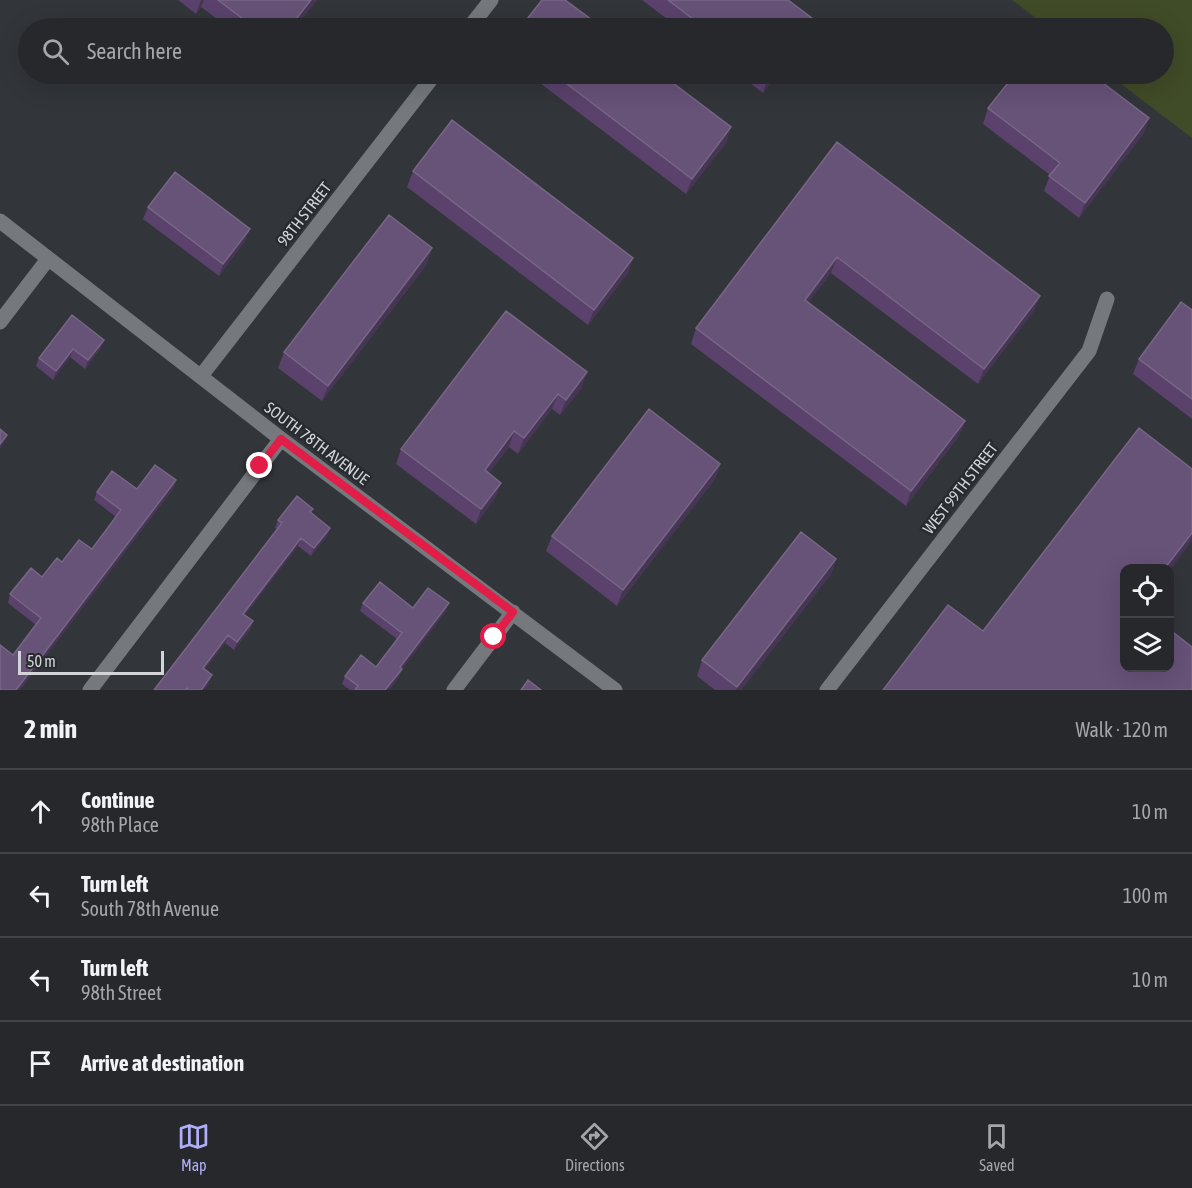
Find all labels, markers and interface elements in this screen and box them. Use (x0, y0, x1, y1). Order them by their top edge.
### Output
search box (18, 18, 1174, 84)
icon: search (39, 35, 72, 68)
text: Search here (87, 38, 182, 64)
street label: 98TH STREET (274, 179, 334, 249)
street label: SOUTH 78TH AVENUE (261, 398, 373, 488)
street label: WEST 99TH STREET (919, 439, 1001, 537)
route end (246, 452, 272, 478)
map controls (1120, 564, 1174, 672)
button: locate (1120, 564, 1174, 618)
button: layers (1120, 618, 1174, 672)
route start (480, 623, 506, 649)
scale bar (18, 648, 164, 676)
text: 50 m (27, 652, 56, 670)
text: 2 min (24, 714, 77, 744)
text: Walk · 120 m (1076, 718, 1168, 741)
text: Continue (81, 787, 155, 813)
icon: ahead (24, 795, 57, 828)
text: 10 m (1132, 800, 1168, 823)
text: 98th Place (81, 813, 159, 836)
text: Turn left (81, 871, 148, 897)
icon: left (24, 879, 57, 912)
text: 100 m (1123, 884, 1168, 907)
text: South 78th Avenue (81, 897, 219, 920)
text: Turn left (81, 955, 148, 981)
icon: left (24, 963, 57, 996)
text: 10 m (1132, 968, 1168, 991)
text: 98th Street (81, 981, 162, 1004)
icon: arrive (24, 1047, 57, 1080)
text: Arrive at destination (81, 1050, 244, 1076)
tab: Map (177, 1120, 210, 1174)
tab: Directions (565, 1120, 625, 1174)
tab: Saved (979, 1120, 1015, 1174)

